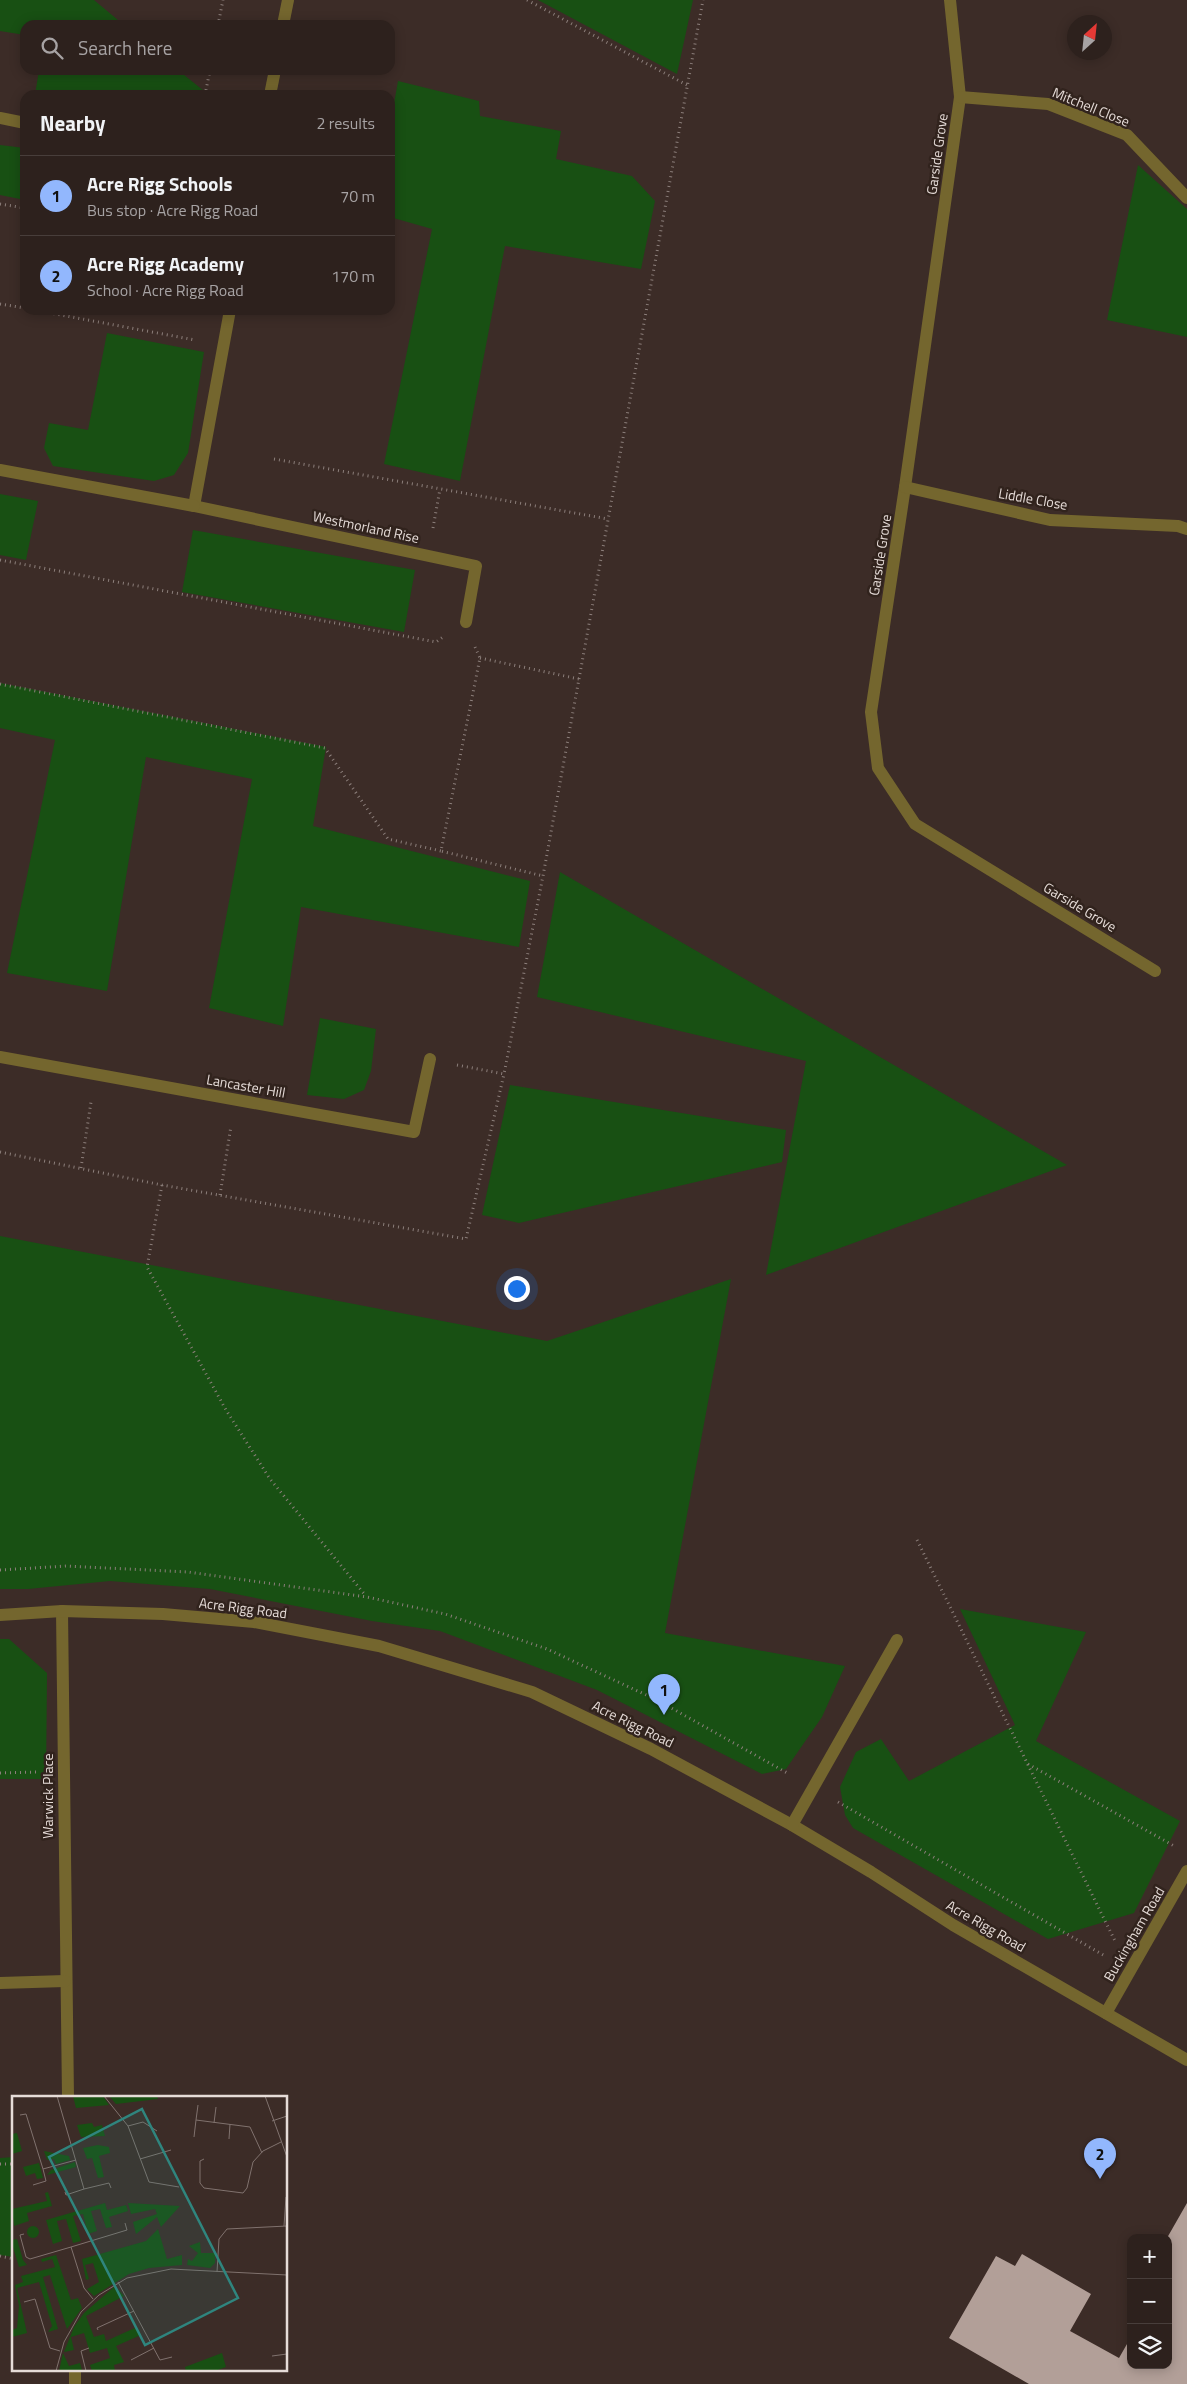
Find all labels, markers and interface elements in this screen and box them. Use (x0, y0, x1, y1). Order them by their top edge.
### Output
north arrow (1067, 15, 1112, 60)
search box (20, 20, 395, 75)
text: Search here (78, 33, 172, 62)
icon: search (38, 34, 66, 62)
street label: Mitchell Close (1049, 81, 1133, 132)
text: Nearby (40, 107, 105, 139)
text: 2 results (316, 111, 375, 135)
street label: Garside Grove (920, 112, 953, 196)
text: Acre Rigg Schools (87, 169, 233, 198)
text: 1 (52, 184, 60, 208)
text: 70 m (340, 184, 375, 208)
text: Bus stop · Acre Rigg Road (87, 198, 258, 222)
text: Acre Rigg Academy (87, 249, 244, 278)
text: 2 (52, 264, 60, 288)
text: 170 m (331, 264, 375, 288)
text: School · Acre Rigg Road (87, 278, 244, 302)
street label: Liddle Close (997, 482, 1069, 515)
street label: Westmorland Rise (311, 505, 421, 548)
street label: Garside Grove (863, 513, 896, 597)
street label: Garside Grove (1040, 876, 1121, 937)
street label: Lancaster Hill (205, 1068, 287, 1103)
your location (504, 1276, 530, 1302)
street label: Acre Rigg Road (198, 1592, 288, 1623)
pin: 1 (648, 1674, 680, 1715)
street label: Acre Rigg Road (589, 1695, 678, 1752)
street label: Warwick Place (37, 1753, 58, 1839)
street label: Buckingham Road (1098, 1882, 1169, 1985)
street label: Acre Rigg Road (943, 1894, 1030, 1957)
inset map (12, 2096, 288, 2372)
pin: 2 (1084, 2138, 1116, 2179)
map controls (1127, 2234, 1172, 2369)
button: + (1127, 2234, 1172, 2279)
button: − (1127, 2279, 1172, 2324)
button: layers (1127, 2324, 1172, 2369)

